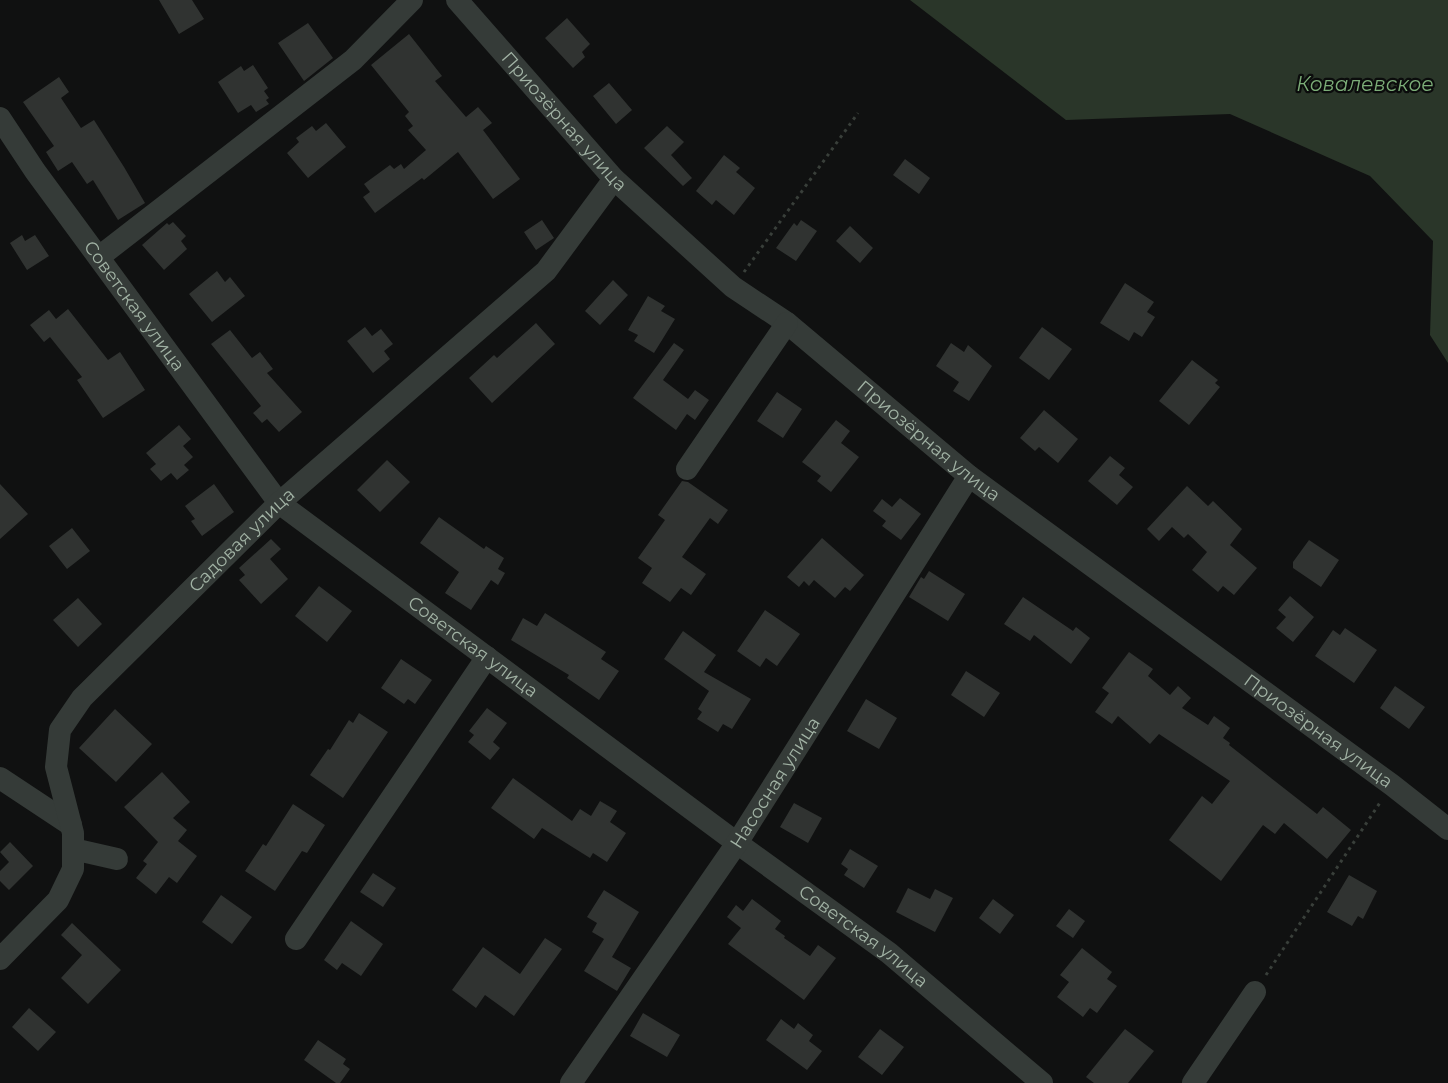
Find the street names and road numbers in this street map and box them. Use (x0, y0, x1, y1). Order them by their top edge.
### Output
street label: Приозёрная улица (497, 47, 631, 196)
street label: Советская улица (79, 236, 189, 376)
street label: Приозёрная улица (853, 376, 1004, 506)
street label: Садовая улица (184, 483, 299, 597)
street label: Советская улица (403, 591, 542, 702)
street label: Приозёрная улица (1240, 670, 1397, 793)
street label: Насосная улица (725, 713, 825, 853)
street label: Советская улица (794, 880, 932, 992)

